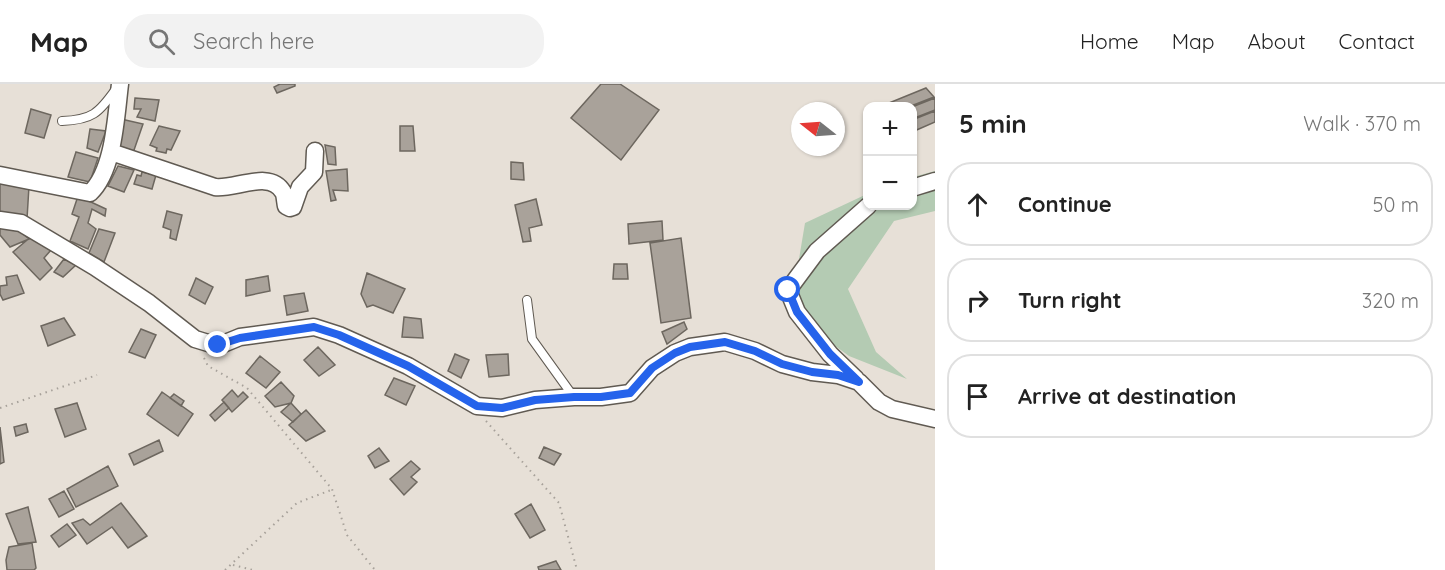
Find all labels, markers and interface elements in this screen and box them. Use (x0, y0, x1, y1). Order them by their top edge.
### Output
search box (124, 14, 544, 68)
text: Map (30, 24, 88, 59)
icon: search (145, 25, 178, 58)
text: Search here (193, 27, 315, 55)
text: Home (1080, 28, 1139, 54)
text: Map (1172, 28, 1215, 54)
text: About (1248, 28, 1306, 54)
text: Contact (1339, 28, 1415, 54)
north arrow (791, 102, 845, 156)
map controls (863, 102, 917, 210)
button: + (863, 102, 917, 156)
text: 5 min (959, 107, 1027, 140)
text: Walk · 370 m (1303, 111, 1421, 136)
button: − (863, 156, 917, 210)
icon: ahead (961, 188, 994, 221)
text: Continue (1018, 190, 1112, 218)
text: 50 m (1373, 192, 1419, 217)
route start (774, 276, 800, 302)
icon: right (961, 284, 994, 317)
text: Turn right (1018, 286, 1122, 314)
text: 320 m (1362, 288, 1419, 313)
route end (204, 331, 230, 357)
icon: arrive (961, 380, 994, 413)
text: Arrive at destination (1018, 382, 1236, 410)

